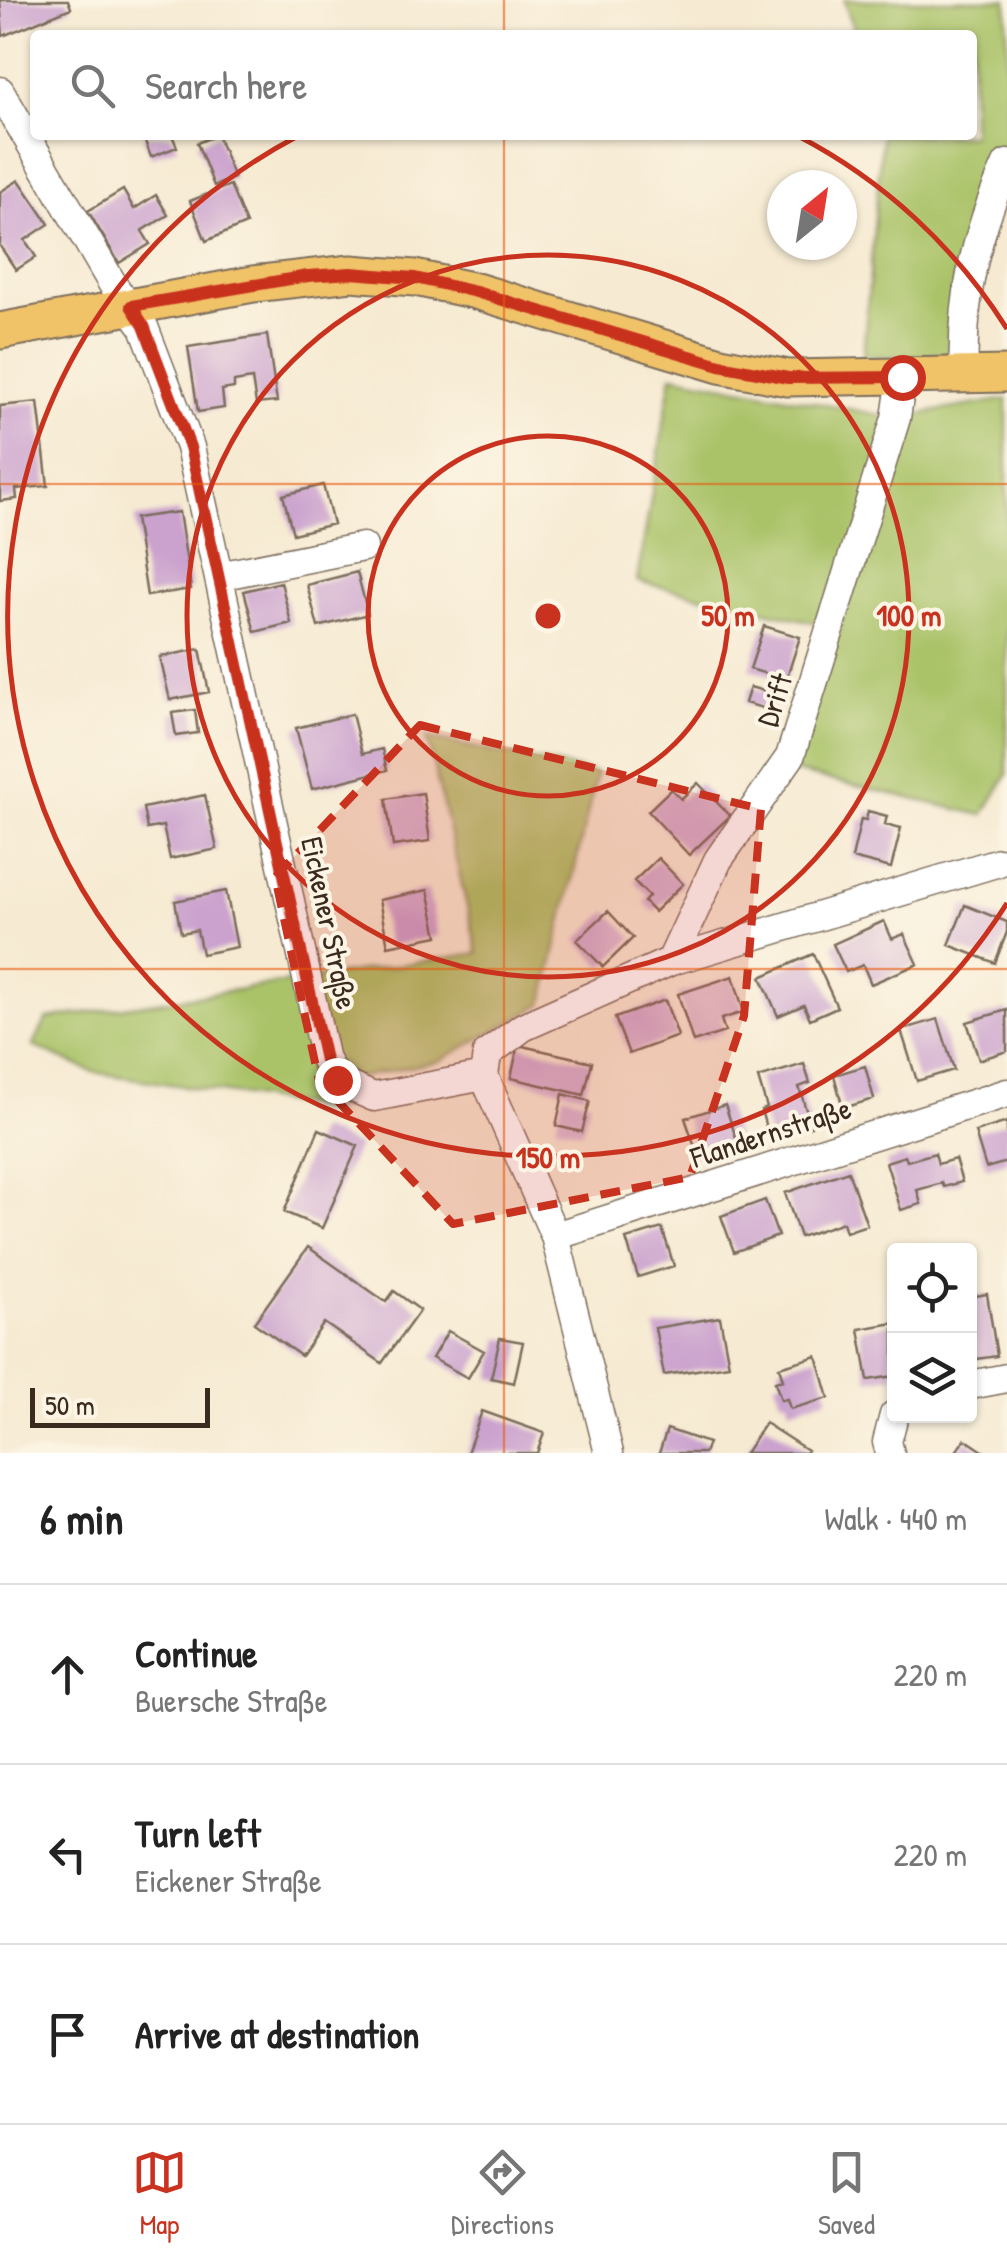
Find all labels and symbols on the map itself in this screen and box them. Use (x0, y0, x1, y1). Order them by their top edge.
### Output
north arrow (767, 170, 857, 260)
route start (880, 355, 926, 401)
text: 50 m (701, 595, 755, 635)
text: 100 m (876, 595, 942, 635)
centre of rings (530, 598, 566, 634)
street label: Drift (747, 667, 802, 731)
street label: Eickener Straße (292, 833, 368, 1013)
route end (315, 1058, 361, 1104)
street label: Flandernstraße (684, 1087, 856, 1177)
text: 150 m (516, 1137, 580, 1177)
scale bar (30, 1383, 210, 1428)

